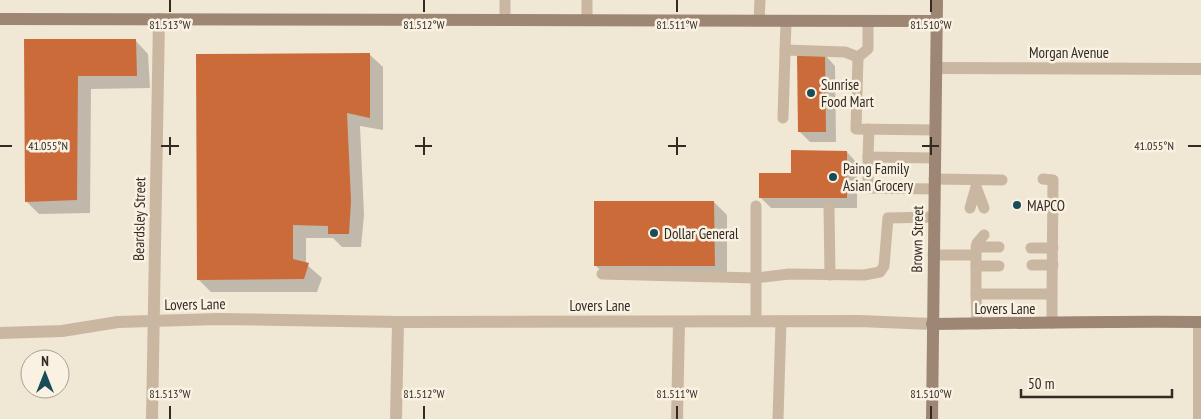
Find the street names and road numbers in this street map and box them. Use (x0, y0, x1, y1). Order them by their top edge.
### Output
street label: Morgan Avenue (1029, 43, 1109, 62)
street label: Beardsley Street (129, 177, 149, 261)
street label: Brown Street (907, 205, 927, 273)
street label: Lovers Lane (164, 294, 226, 314)
street label: Lovers Lane (569, 296, 631, 315)
street label: Lovers Lane (974, 299, 1036, 318)

